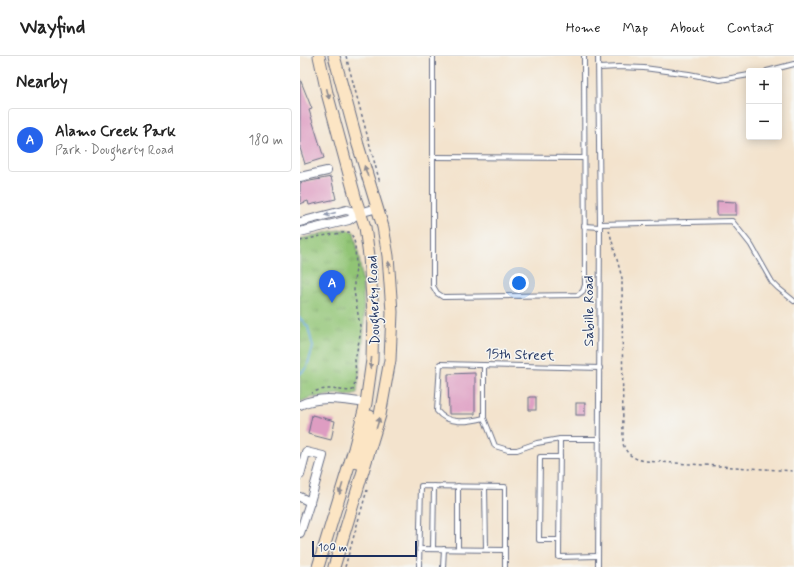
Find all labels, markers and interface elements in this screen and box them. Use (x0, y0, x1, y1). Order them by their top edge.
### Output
text: Wayfind (20, 15, 85, 40)
text: Home (566, 19, 600, 37)
text: Map (622, 19, 648, 37)
text: About (670, 19, 705, 37)
text: Contact (727, 19, 774, 37)
map controls (746, 68, 782, 140)
button: + (746, 68, 782, 104)
text: Nearby (16, 71, 68, 93)
one-way arrow (325, 88, 331, 100)
button: − (746, 104, 782, 140)
text: Alamo Creek Park (55, 122, 176, 142)
text: A (26, 132, 34, 149)
text: 180 m (248, 132, 283, 149)
text: Park · Dougherty Road (55, 142, 174, 159)
one-way arrow (363, 165, 369, 177)
one-way arrow (323, 212, 336, 218)
street label: Dougherty Road (363, 255, 387, 345)
one-way arrow (385, 261, 392, 273)
pin: A (319, 270, 345, 303)
your location (509, 273, 529, 293)
street label: Sabille Road (580, 275, 598, 347)
street label: 15th Street (485, 345, 556, 365)
one-way arrow (368, 357, 374, 369)
one-way arrow (375, 416, 381, 428)
one-way arrow (338, 483, 344, 495)
scale bar (312, 539, 417, 558)
text: 100 m (318, 541, 348, 555)

